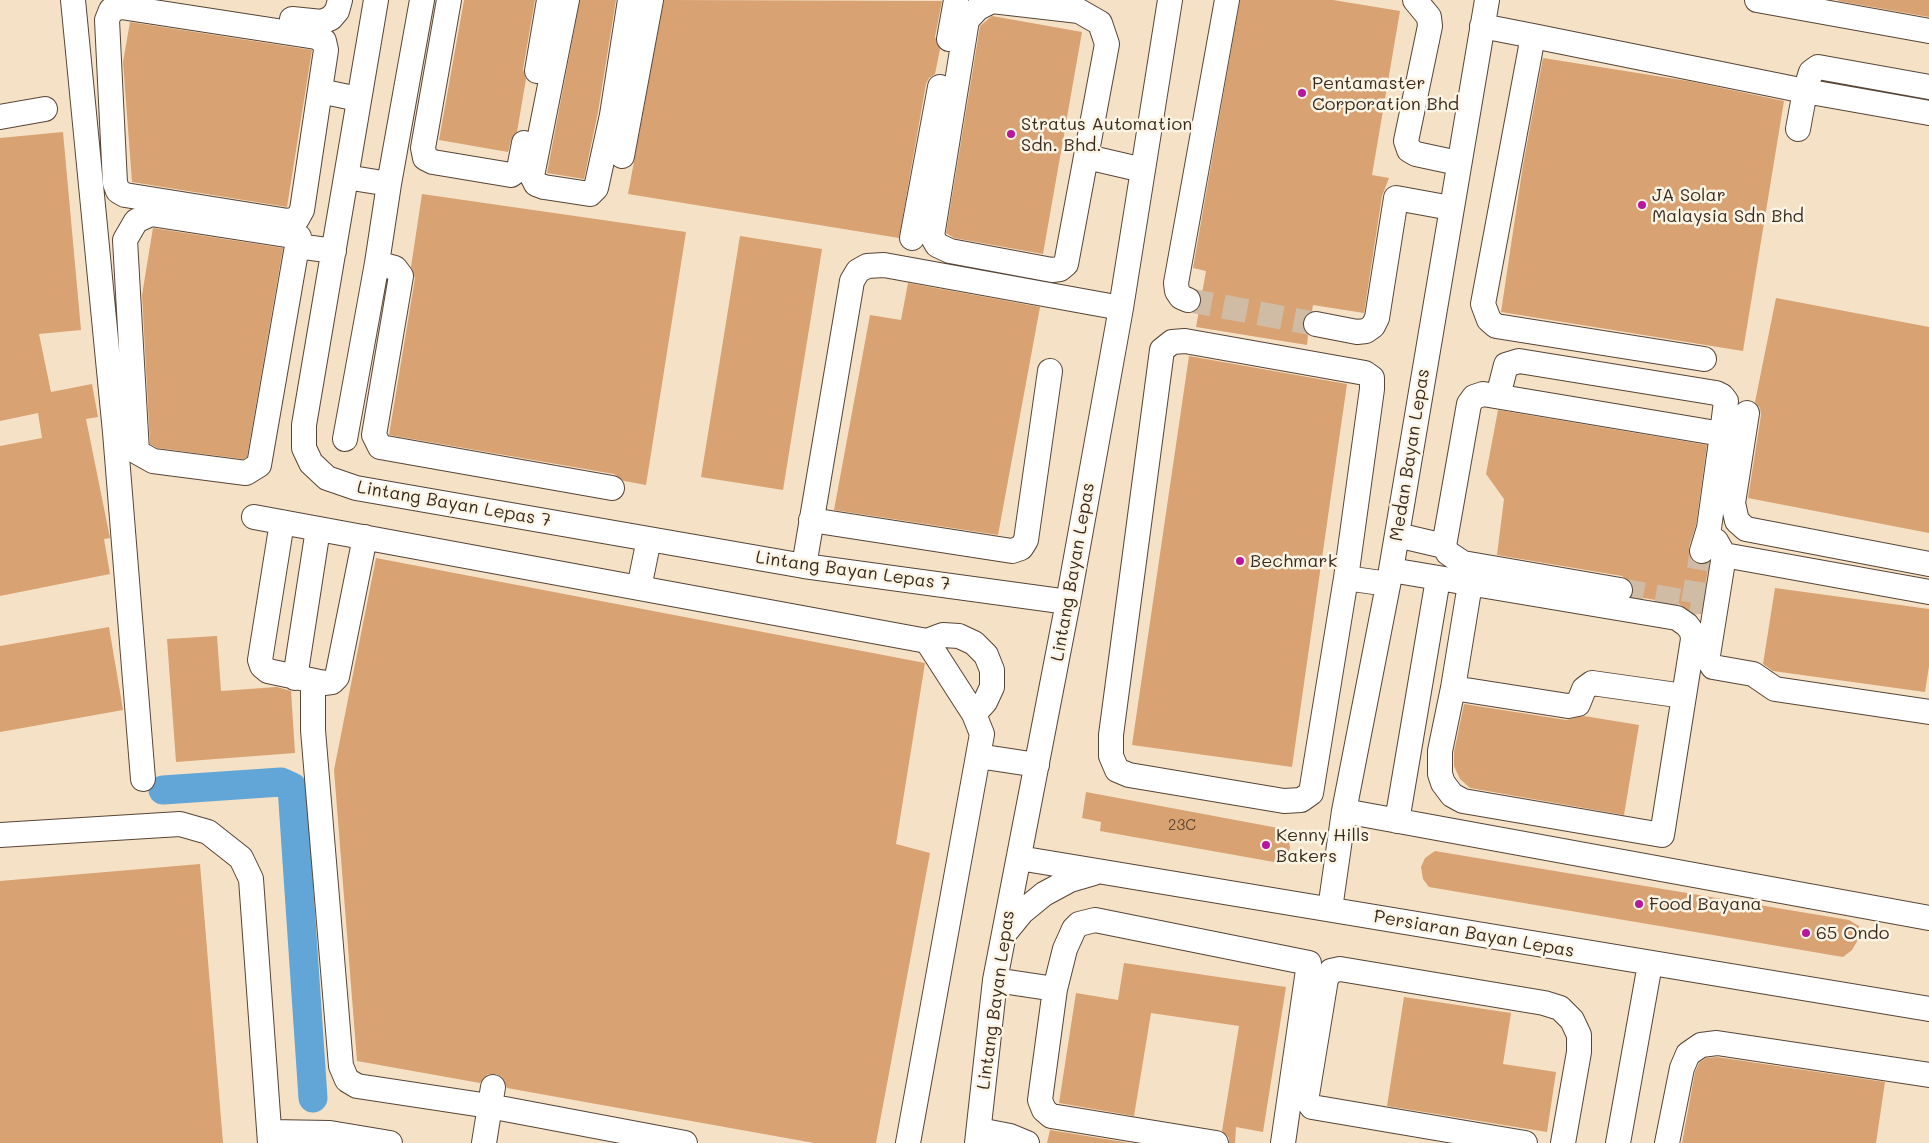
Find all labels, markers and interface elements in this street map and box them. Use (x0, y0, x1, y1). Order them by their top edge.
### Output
place label: Pentamaster Corporation Bhd (1312, 72, 1459, 115)
marker: Pentamaster Corporation Bhd (1296, 87, 1308, 99)
place label: Stratus Automation Sdn. Bhd. (1021, 113, 1192, 156)
marker: Stratus Automation Sdn. Bhd. (1005, 128, 1017, 140)
place label: JA Solar Malaysia Sdn Bhd (1652, 184, 1804, 226)
marker: JA Solar Malaysia Sdn Bhd (1636, 199, 1648, 211)
street label: Medan Bayan Lepas (1386, 367, 1434, 543)
street label: Lintang Bayan Lepas 7 (355, 476, 553, 532)
street label: Lintang Bayan Lepas (1047, 481, 1099, 663)
street label: Lintang Bayan Lepas 7 (754, 547, 952, 595)
place label: Bechmark (1250, 550, 1337, 572)
marker: Bechmark (1234, 555, 1246, 567)
house number: 23C (1168, 816, 1196, 834)
place label: Kenny Hills Bakers (1276, 824, 1369, 866)
marker: Kenny Hills Bakers (1260, 839, 1272, 851)
place label: Food Bayana (1649, 893, 1762, 915)
marker: Food Bayana (1633, 898, 1645, 910)
street label: Persiaran Bayan Lepas (1372, 906, 1576, 962)
street label: Lintang Bayan Lepas (973, 909, 1019, 1091)
place label: 65 Ondo (1816, 922, 1889, 944)
marker: 65 Ondo (1800, 927, 1812, 939)

